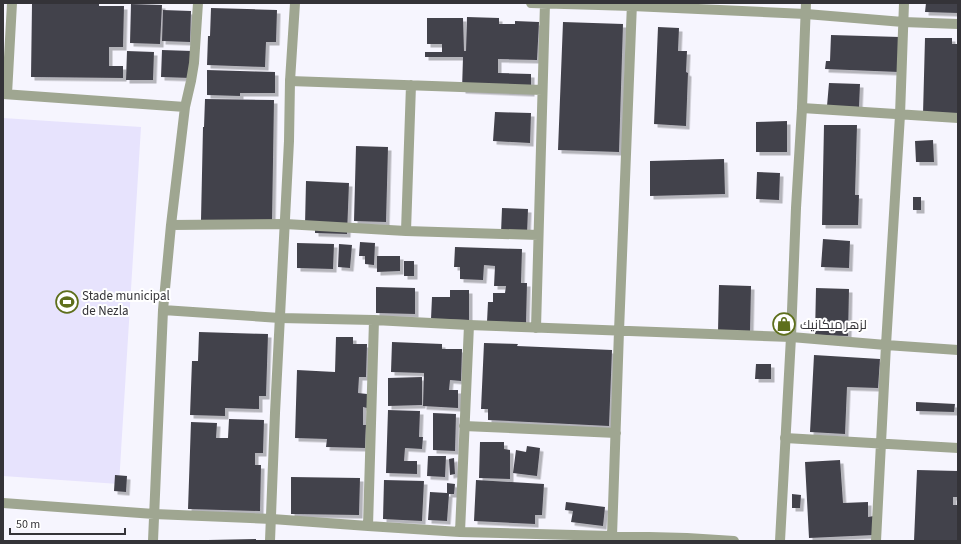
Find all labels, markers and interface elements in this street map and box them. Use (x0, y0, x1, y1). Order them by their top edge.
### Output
place label: Stade municipal de Nezla (82, 287, 170, 320)
sports icon: Stade municipal de Nezla (54, 289, 80, 315)
shop icon: لزهر ميكانيك (771, 311, 797, 337)
place label: لزهر ميكانيك (800, 316, 867, 334)
scale bar (10, 510, 125, 536)
text: 50 m (16, 516, 40, 533)

